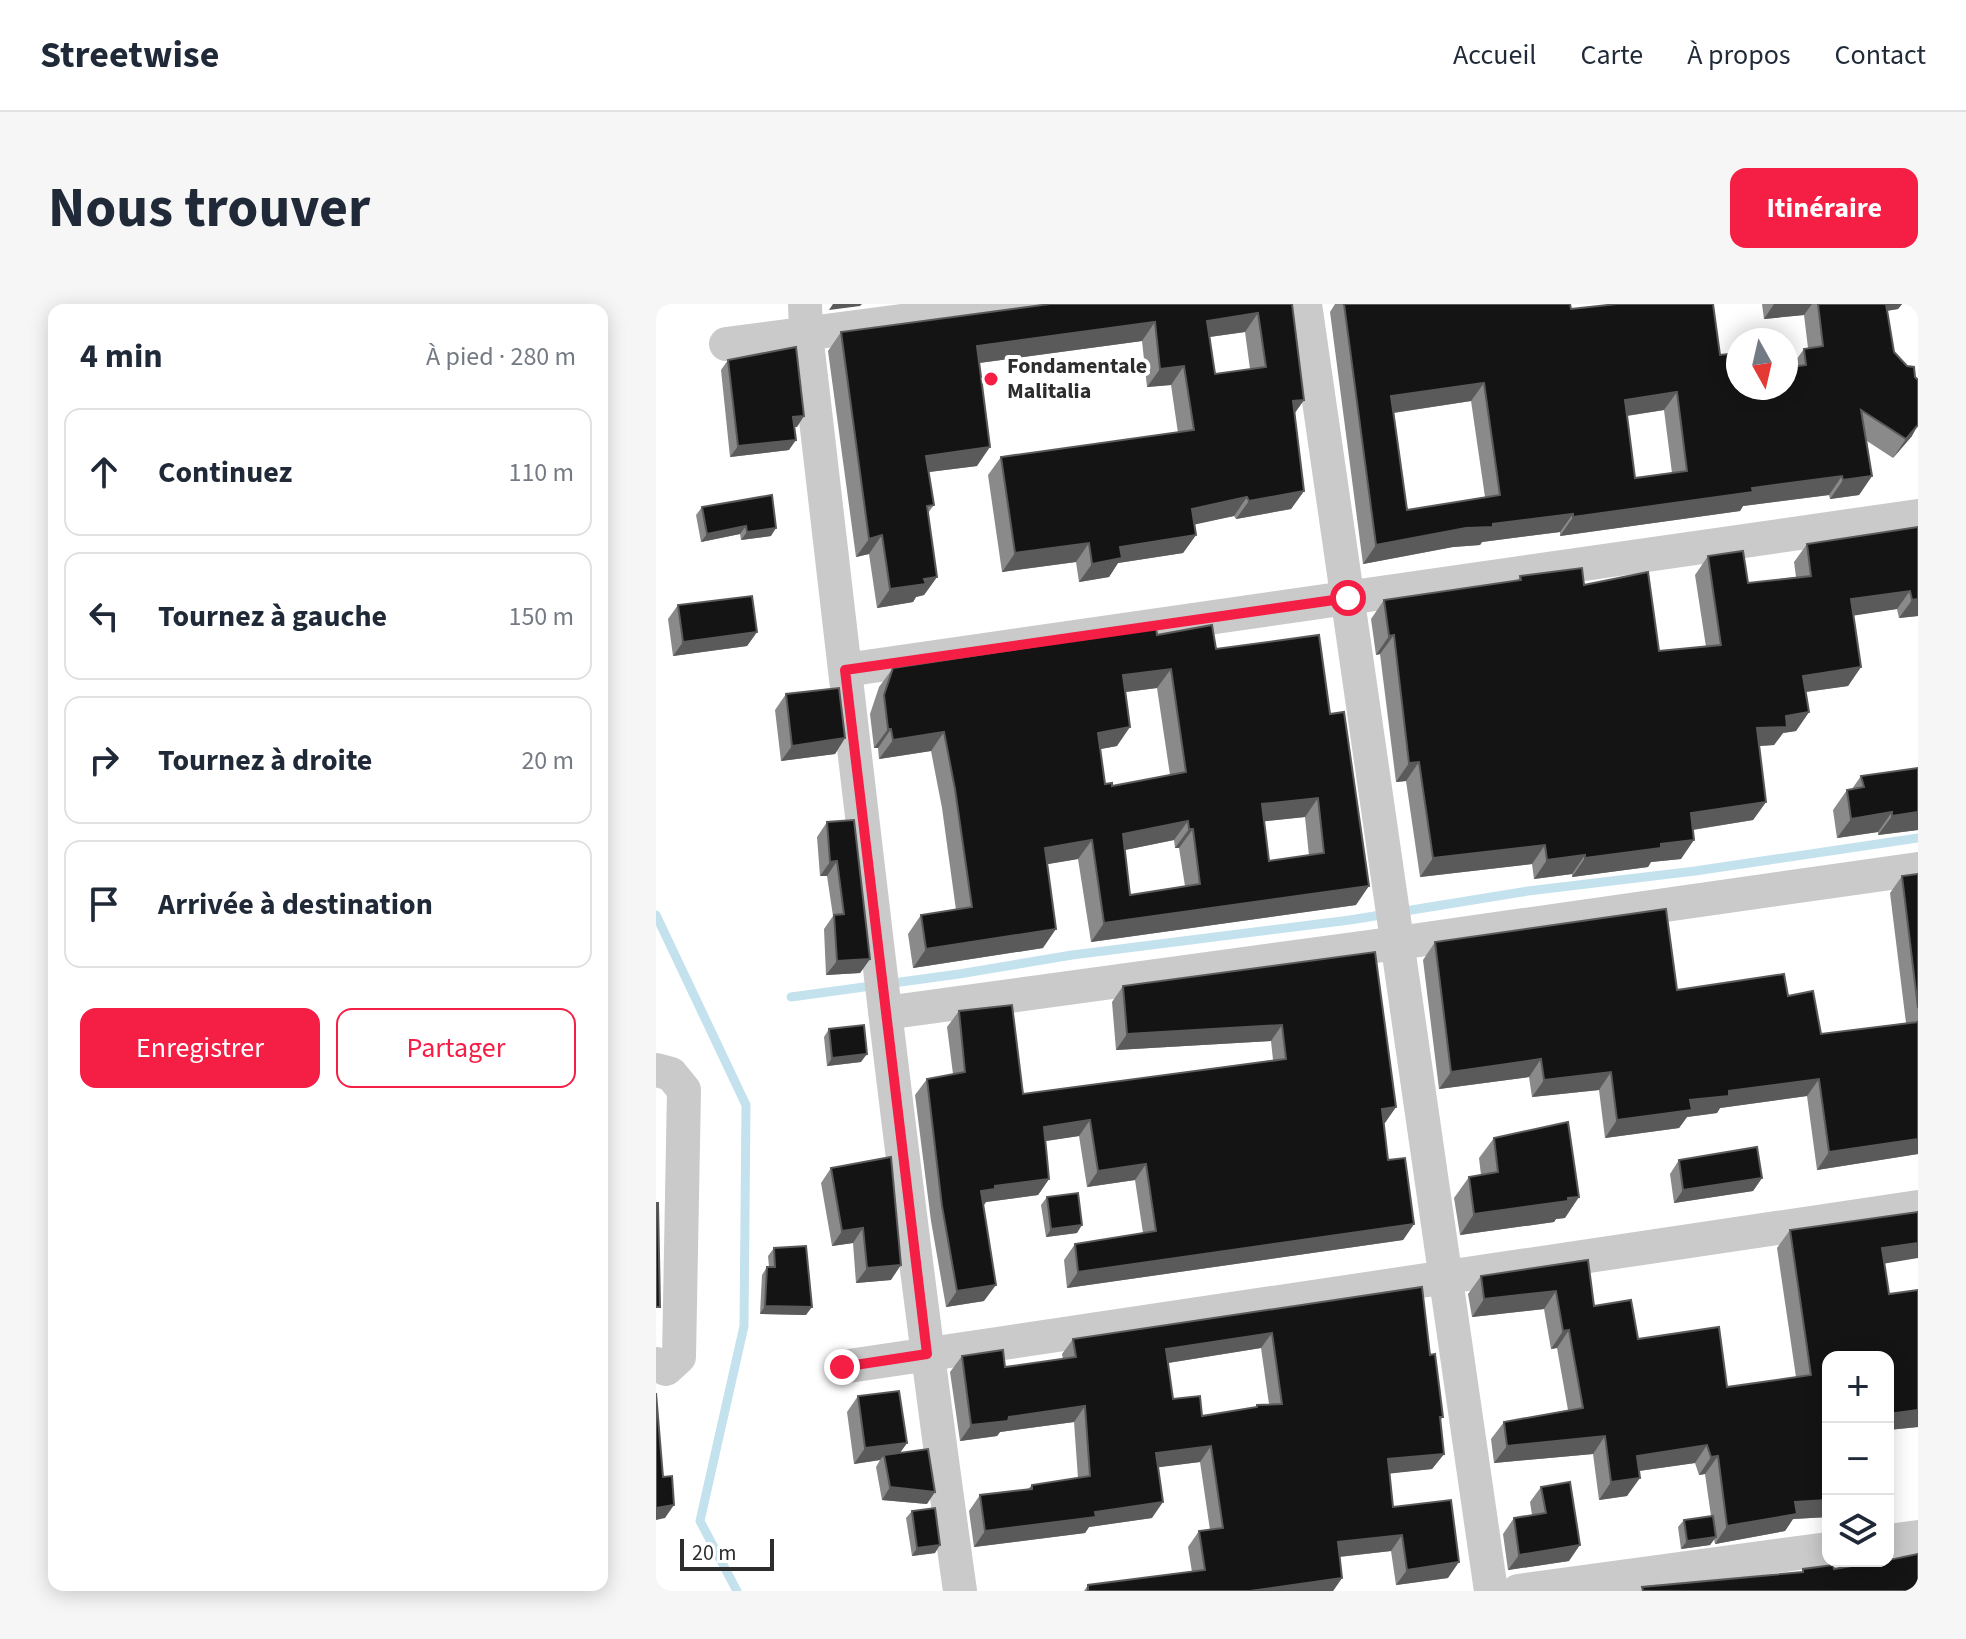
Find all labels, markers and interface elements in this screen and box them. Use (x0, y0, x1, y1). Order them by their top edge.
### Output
text: Streetwise (40, 28, 219, 82)
text: Accueil (1453, 35, 1536, 75)
text: Carte (1580, 35, 1643, 75)
text: À propos (1687, 35, 1791, 75)
text: Contact (1835, 35, 1926, 75)
button: Itinéraire (1730, 168, 1918, 248)
text: Nous trouver (48, 169, 370, 248)
north arrow (1726, 328, 1798, 400)
text: 4 min (80, 332, 163, 381)
text: À pied · 280 m (426, 338, 576, 375)
place label: Fondamentale Malitalia (1007, 350, 1147, 407)
marker: Fondamentale Malitalia (982, 370, 1000, 388)
icon: ahead (82, 450, 126, 494)
text: Continuez (158, 451, 292, 494)
text: 110 m (508, 454, 574, 491)
route start (1330, 580, 1366, 616)
icon: left (82, 594, 126, 638)
text: Tournez à gauche (158, 595, 387, 638)
text: 150 m (508, 598, 574, 635)
icon: right (82, 738, 126, 782)
text: Tournez à droite (158, 739, 372, 782)
text: 20 m (521, 742, 574, 779)
icon: arrive (82, 882, 126, 926)
text: Arrivée à destination (158, 883, 433, 926)
button: Enregistrer (80, 1008, 320, 1088)
button: Partager (336, 1008, 576, 1088)
route end (824, 1349, 860, 1385)
map controls (1822, 1351, 1894, 1567)
button: + (1822, 1351, 1894, 1423)
button: − (1822, 1423, 1894, 1495)
button: layers (1822, 1495, 1894, 1567)
scale bar (680, 1535, 774, 1571)
text: 20 m (692, 1537, 737, 1569)

